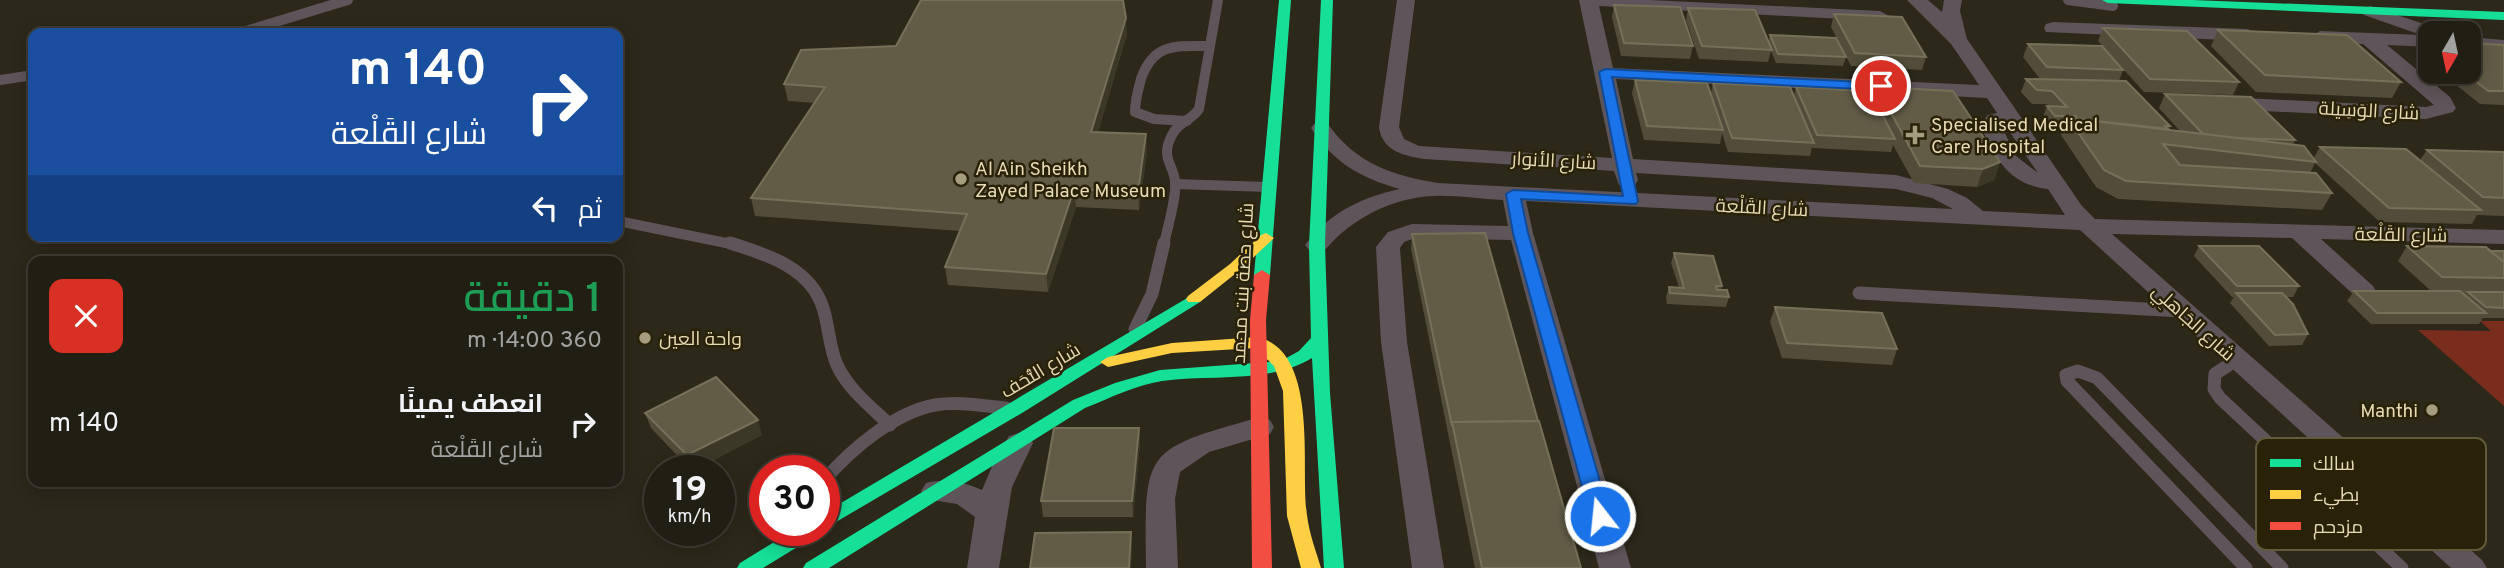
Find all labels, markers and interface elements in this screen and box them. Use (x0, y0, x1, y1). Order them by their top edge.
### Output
north arrow (2418, 21, 2482, 84)
map controls (2418, 21, 2481, 84)
text: 140 m (348, 41, 487, 103)
icon: right (511, 56, 602, 147)
pin (1851, 56, 1911, 116)
icon: arrive (1862, 67, 1900, 105)
street label: شارع الوَسِيلة (2318, 97, 2420, 127)
place label: Specialised Medical Care Hospital (1931, 114, 2098, 160)
text: شارع القَلْعة (331, 116, 487, 156)
marker: Specialised Medical Care Hospital (1905, 125, 1925, 145)
street label: شارع الأنوار (1510, 148, 1597, 176)
place label: Al Ain Sheikh Zayed Palace Museum (975, 158, 1166, 204)
marker: Al Ain Sheikh Zayed Palace Museum (953, 171, 969, 187)
icon: left (526, 189, 564, 227)
street label: شارع القَلْعة (1715, 193, 1809, 223)
text: ثم (578, 195, 602, 228)
street label: شارع حصة بنت محمد (1228, 202, 1260, 364)
street label: شارع القَلْعة (2354, 222, 2448, 249)
text: 1 دقيقة (463, 274, 602, 327)
button: close (49, 279, 123, 353)
street label: شارع الجَاهلِي (2145, 280, 2239, 368)
text: 360 m · 14:00 (467, 327, 602, 356)
place label: واحة العين (659, 328, 742, 352)
marker: واحة العين (637, 330, 653, 346)
street label: شارع التُّحَف (997, 339, 1085, 405)
text: انعطف يمينًا (398, 389, 543, 422)
place label: Manthi (2360, 400, 2418, 424)
marker: Manthi (2424, 402, 2440, 418)
icon: right (564, 405, 602, 443)
text: 140 m (49, 408, 119, 441)
text: شارع القَلْعة (431, 437, 543, 466)
legend (2256, 438, 2486, 550)
text: سالك (2313, 453, 2355, 477)
speed limit sign: 30 (749, 455, 840, 546)
text: 19 (672, 469, 707, 513)
position arrow (1563, 479, 1637, 553)
text: بطيء (2313, 484, 2359, 509)
text: km/h (668, 506, 711, 529)
text: مزدحم (2313, 516, 2363, 540)

